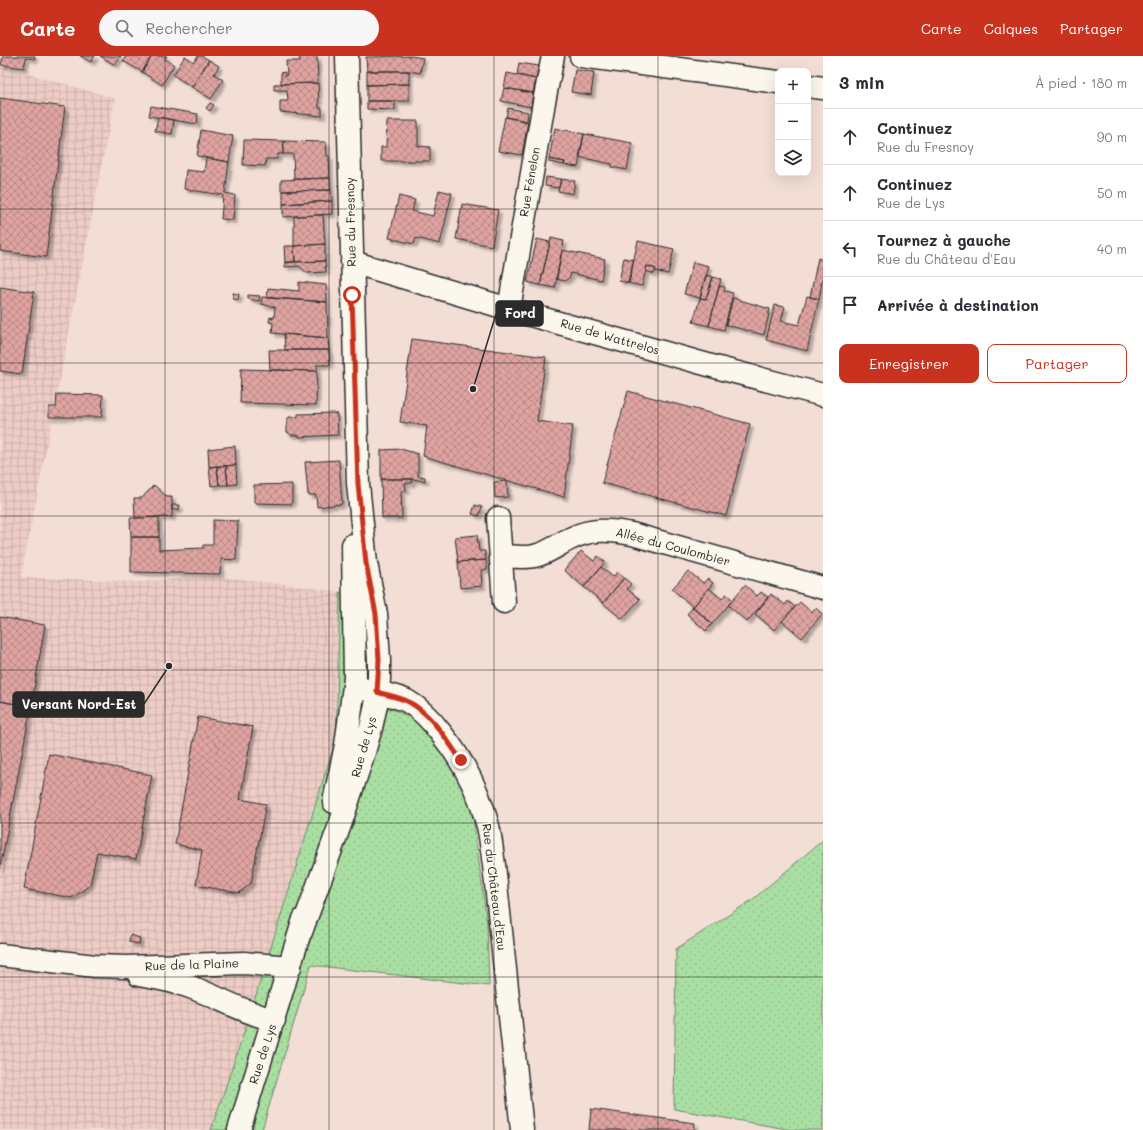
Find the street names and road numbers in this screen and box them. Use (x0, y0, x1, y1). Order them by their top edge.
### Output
street label: Rue Fénelon (515, 146, 543, 218)
street label: Rue du Fresnoy (341, 177, 359, 267)
street label: Rue de Wattrelos (559, 314, 662, 358)
street label: Allée du Coulombier (614, 523, 732, 569)
street label: Rue de Lys (347, 714, 379, 779)
street label: Rue du Château d'Eau (479, 822, 511, 951)
street label: Rue de la Plaine (145, 954, 239, 974)
street label: Rue de Lys (245, 1021, 279, 1086)

